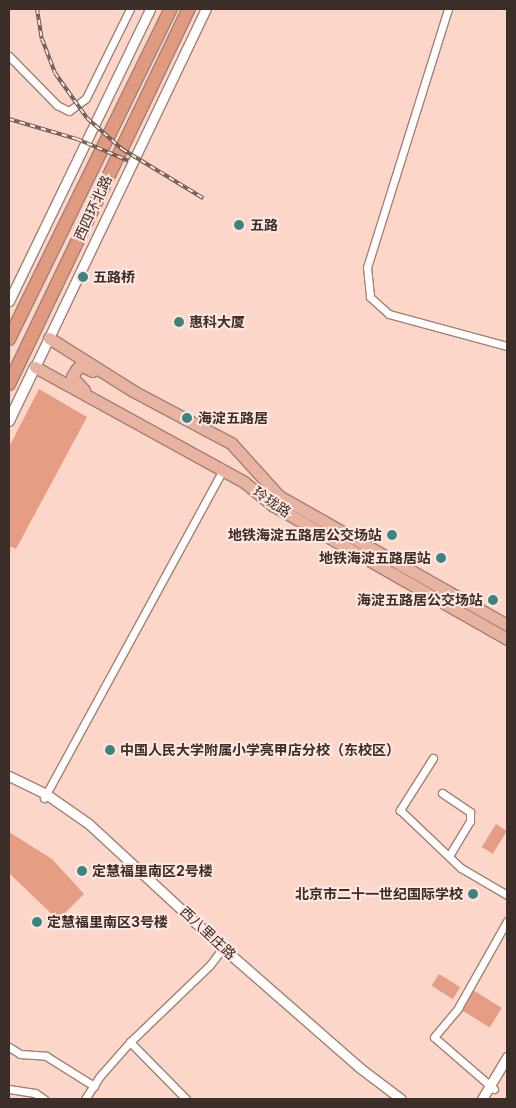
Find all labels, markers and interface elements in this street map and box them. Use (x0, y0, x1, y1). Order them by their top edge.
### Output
street label: 西四环北路 (71, 173, 115, 243)
place label: 五路 (250, 217, 278, 233)
marker: 五路 (232, 218, 246, 232)
place label: 五路桥 (93, 269, 135, 285)
marker: 五路桥 (77, 271, 89, 283)
place label: 惠科大厦 (189, 314, 245, 330)
marker: 惠科大厦 (173, 316, 185, 328)
place label: 海淀五路居 (198, 410, 268, 426)
marker: 海淀五路居 (180, 411, 194, 425)
street label: 玲珑路 (250, 483, 294, 521)
place label: 地铁海淀五路居公交场站 (228, 527, 382, 543)
marker: 地铁海淀五路居公交场站 (386, 529, 398, 541)
place label: 地铁海淀五路居站 (319, 550, 431, 566)
marker: 地铁海淀五路居站 (435, 552, 447, 564)
place label: 海淀五路居公交场站 (357, 592, 483, 608)
marker: 海淀五路居公交场站 (487, 594, 499, 606)
place label: 中国人民大学附属小学亮甲店分校（东校区） (120, 742, 400, 758)
marker: 中国人民大学附属小学亮甲店分校（东校区） (104, 744, 116, 756)
place label: 定慧福里南区2号楼 (92, 863, 213, 879)
marker: 定慧福里南区2号楼 (76, 865, 88, 877)
place label: 北京市二十一世纪国际学校 (295, 886, 463, 902)
marker: 北京市二十一世纪国际学校 (467, 888, 479, 900)
street label: 西八里庄路 (177, 903, 239, 963)
place label: 定慧福里南区3号楼 (47, 914, 168, 930)
marker: 定慧福里南区3号楼 (31, 916, 43, 928)

